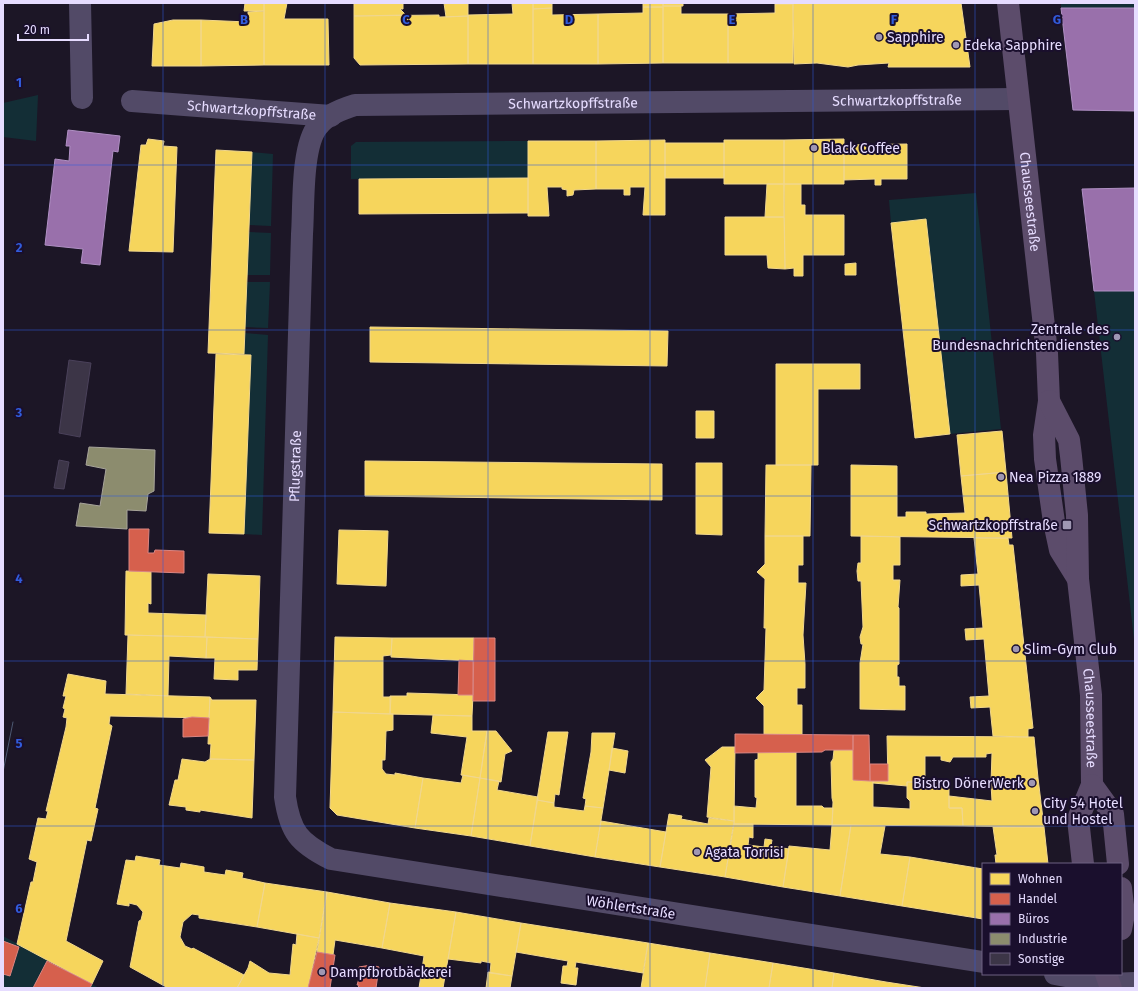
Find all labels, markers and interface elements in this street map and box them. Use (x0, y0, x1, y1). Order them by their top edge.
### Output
text: B (240, 12, 248, 27)
text: C (402, 12, 410, 27)
text: D (565, 12, 574, 27)
text: E (729, 12, 736, 27)
text: F (891, 12, 898, 27)
text: G (1053, 12, 1061, 27)
scale bar (18, 16, 88, 42)
text: 20 m (24, 23, 50, 37)
place label: Sapphire (887, 29, 944, 46)
marker: Sapphire (874, 32, 884, 42)
place label: Edeka Sapphire (964, 37, 1062, 54)
marker: Edeka Sapphire (951, 40, 961, 50)
text: 1 (16, 75, 22, 90)
street label: Schwartzkopffstraße (832, 92, 962, 110)
street label: Schwartzkopffstraße (508, 94, 638, 113)
street label: Schwartzkopffstraße (186, 97, 317, 124)
place label: Black Coffee (822, 140, 900, 157)
marker: Black Coffee (809, 143, 819, 153)
street label: Chausseestraße (1016, 151, 1044, 252)
text: 2 (16, 240, 23, 255)
place label: Zentrale des Bundesnachrichtendienstes (932, 321, 1109, 354)
marker: Zentrale des Bundesnachrichtendienstes (1112, 332, 1122, 342)
text: 3 (15, 405, 23, 420)
street label: Pflugstraße (286, 430, 305, 502)
place label: Nea Pizza 1889 (1009, 469, 1101, 486)
marker: Nea Pizza 1889 (996, 472, 1006, 482)
place label: Schwartzkopffstraße (929, 517, 1058, 534)
marker: Schwartzkopffstraße (1061, 519, 1073, 531)
text: 4 (15, 571, 23, 586)
place label: Slim-Gym Club (1024, 641, 1117, 658)
marker: Slim-Gym Club (1011, 644, 1021, 654)
street label: Chausseestraße (1079, 667, 1100, 768)
text: 5 (16, 736, 23, 751)
place label: Bistro DönerWerk (913, 775, 1025, 792)
marker: Bistro DönerWerk (1027, 778, 1037, 788)
place label: City 54 Hotel und Hostel (1043, 795, 1123, 828)
marker: City 54 Hotel und Hostel (1030, 806, 1040, 816)
place label: Agata Torrisi (705, 844, 784, 861)
marker: Agata Torrisi (692, 847, 702, 857)
legend (982, 863, 1122, 975)
text: Wohnen (1018, 872, 1062, 886)
street label: Wöhlertstraße (585, 892, 677, 923)
text: Handel (1018, 892, 1057, 906)
text: 6 (15, 901, 23, 916)
text: Büros (1018, 912, 1050, 926)
text: Industrie (1018, 932, 1067, 946)
text: Sonstige (1018, 952, 1065, 966)
place label: Dampfbrotbäckerei (330, 964, 452, 981)
marker: Dampfbrotbäckerei (317, 967, 327, 977)

